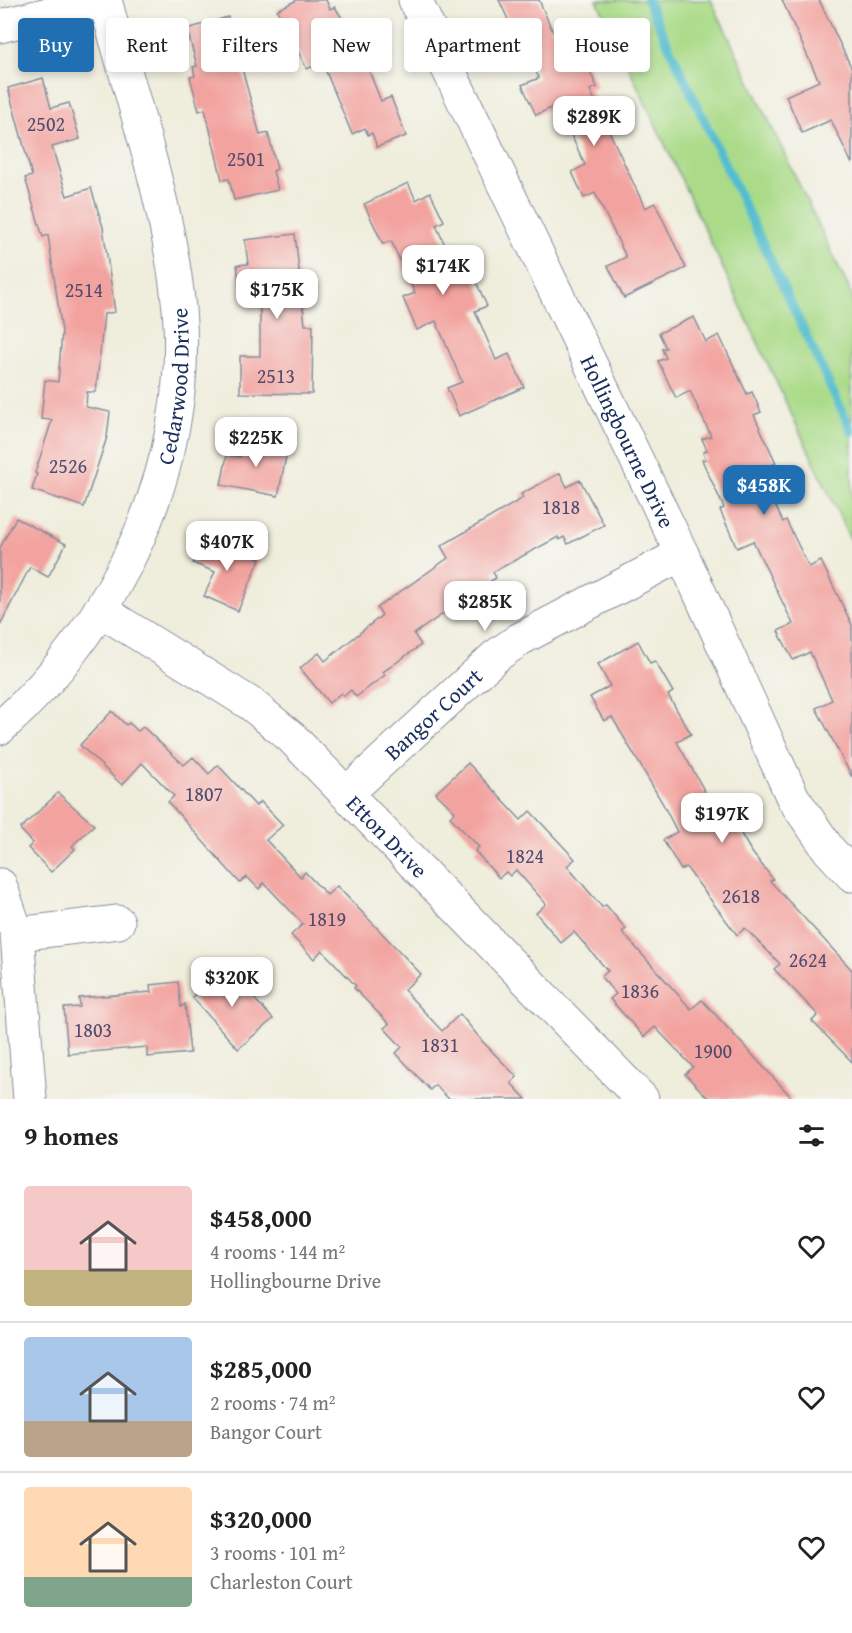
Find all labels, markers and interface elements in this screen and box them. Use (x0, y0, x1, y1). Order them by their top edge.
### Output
chip: Buy (18, 18, 94, 72)
chip: Rent (106, 18, 189, 72)
chip: Filters (201, 18, 299, 72)
chip: New (311, 18, 392, 72)
chip: Apartment (404, 18, 542, 72)
chip: House (554, 18, 650, 72)
pin: $289K (552, 96, 636, 147)
text: $289K (567, 101, 621, 130)
house number: 2502 (27, 109, 65, 138)
house number: 2501 (227, 144, 265, 173)
pin: $174K (401, 245, 485, 296)
text: $174K (416, 250, 470, 279)
pin: $175K (235, 269, 319, 320)
text: $175K (250, 274, 304, 303)
house number: 2514 (65, 275, 103, 304)
street label: Cedarwood Drive (149, 307, 197, 468)
street label: Hollingbourne Drive (572, 350, 683, 533)
house number: 2513 (257, 361, 295, 390)
pin: $225K (214, 417, 298, 468)
text: $225K (229, 422, 283, 451)
house number: 2526 (49, 451, 87, 480)
pin: $458K (722, 465, 806, 516)
text: $458K (737, 470, 791, 499)
house number: 1818 (542, 492, 580, 521)
pin: $407K (185, 521, 269, 572)
text: $407K (200, 526, 254, 555)
pin: $285K (443, 581, 527, 632)
text: $285K (458, 586, 512, 615)
street label: Bangor Court (377, 660, 490, 767)
house number: 1807 (185, 779, 223, 808)
street label: Etton Drive (339, 788, 435, 885)
pin: $197K (680, 793, 764, 844)
text: $197K (695, 798, 749, 827)
house number: 1824 (506, 841, 544, 870)
house number: 2618 (722, 881, 760, 910)
house number: 1819 (308, 904, 346, 933)
house number: 2624 (789, 945, 827, 974)
pin: $320K (190, 957, 274, 1008)
text: $320K (205, 962, 259, 991)
house number: 1836 (621, 976, 659, 1005)
house number: 1803 (74, 1015, 112, 1044)
house number: 1831 (421, 1030, 459, 1059)
house number: 1900 (694, 1036, 732, 1065)
text: 9 homes (24, 1116, 119, 1155)
icon: filters (795, 1119, 828, 1152)
text: $458,000 (210, 1198, 312, 1237)
icon: home (72, 1210, 144, 1282)
icon: heart (795, 1230, 828, 1263)
text: 4 rooms · 144 m² (210, 1237, 345, 1266)
text: Hollingbourne Drive (210, 1266, 381, 1295)
text: $285,000 (210, 1349, 312, 1388)
icon: home (72, 1361, 144, 1433)
icon: heart (795, 1381, 828, 1414)
text: 2 rooms · 74 m² (210, 1388, 336, 1417)
text: Bangor Court (210, 1417, 322, 1446)
text: $320,000 (210, 1499, 312, 1538)
icon: home (72, 1511, 144, 1583)
icon: heart (795, 1531, 828, 1564)
text: 3 rooms · 101 m² (210, 1538, 345, 1567)
text: Charleston Court (210, 1567, 353, 1596)

